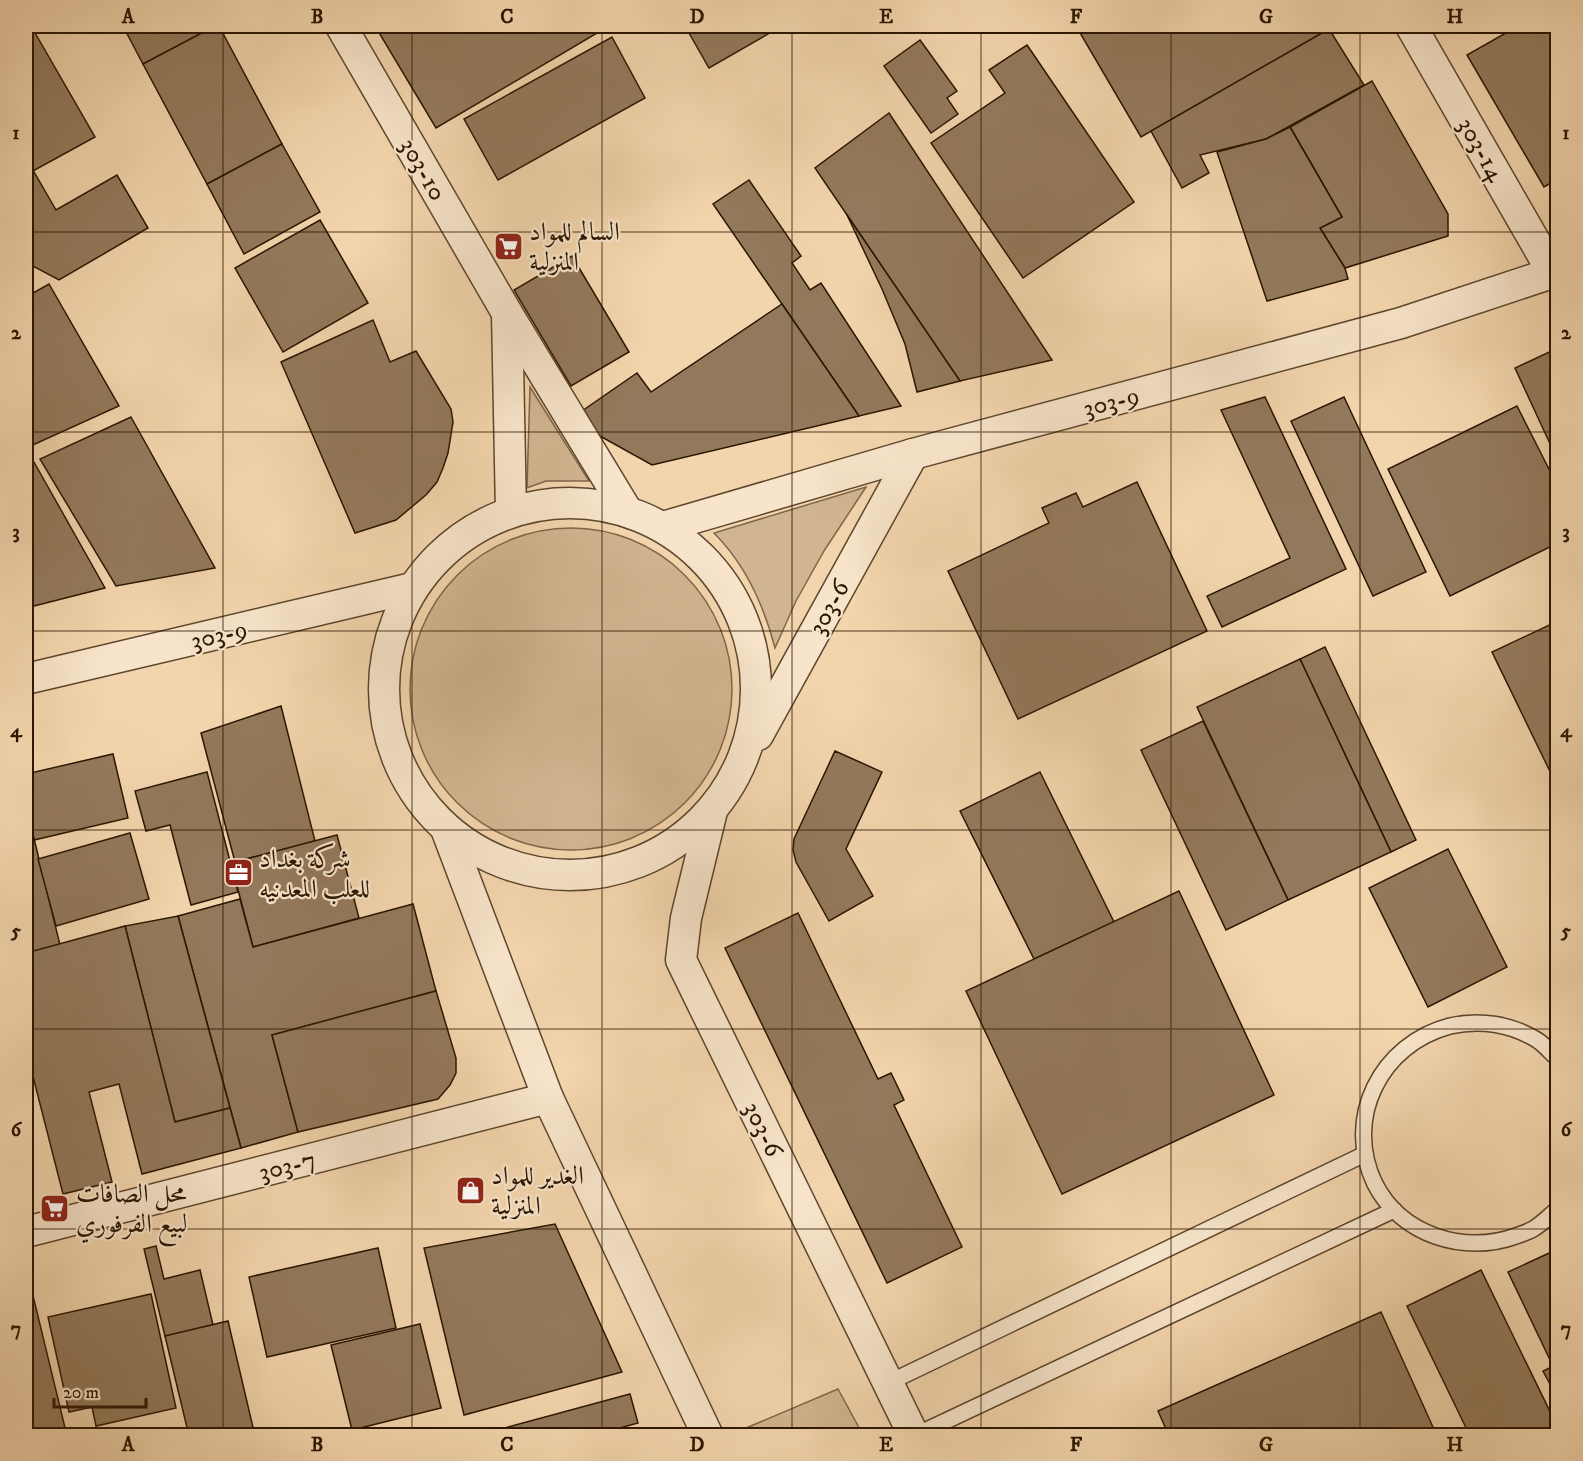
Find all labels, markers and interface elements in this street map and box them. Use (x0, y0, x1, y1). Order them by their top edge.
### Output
text: A (121, 5, 136, 30)
text: B (311, 5, 323, 30)
text: C (500, 5, 514, 30)
text: D (690, 5, 705, 30)
text: E (879, 5, 893, 30)
text: F (1070, 5, 1083, 30)
text: G (1259, 5, 1273, 30)
text: H (1447, 5, 1464, 30)
street label: 303-14 (1449, 112, 1513, 189)
text: 1 (12, 121, 20, 146)
text: 1 (1562, 121, 1570, 146)
street label: 303-10 (392, 132, 454, 207)
place label: السالم للمواد المنزلية (529, 216, 620, 279)
supermarket icon: السالم للمواد المنزلية (492, 230, 524, 262)
text: 2 (11, 321, 22, 346)
text: 2 (1561, 321, 1572, 346)
street label: 303-9 (1080, 379, 1143, 426)
text: 3 (12, 520, 20, 545)
text: 3 (1562, 520, 1570, 545)
street label: 303-6 (801, 573, 858, 641)
street label: 303-9 (188, 613, 251, 658)
text: 4 (10, 719, 23, 744)
text: 4 (1560, 719, 1573, 744)
place label: شركة بغداد للعلب المعدنيه (259, 842, 370, 906)
office icon: شركة بغداد للعلب المعدنيه (222, 857, 254, 889)
text: 5 (10, 919, 21, 944)
text: 5 (1560, 919, 1571, 944)
street label: 303-6 (735, 1097, 791, 1164)
text: 6 (11, 1118, 23, 1143)
text: 6 (1561, 1118, 1573, 1143)
street label: 303-7 (255, 1143, 319, 1189)
place label: الغدير للمواد المنزلية (491, 1160, 584, 1223)
shop icon: الغدير للمواد المنزلية (454, 1174, 486, 1206)
place label: محل الصافات لبيع الفرفوري (76, 1178, 187, 1247)
supermarket icon: محل الصافات لبيع الفرفوري (39, 1192, 71, 1224)
text: 7 (11, 1317, 21, 1342)
text: 7 (1561, 1317, 1571, 1342)
scale bar (54, 1371, 146, 1409)
text: 20 m (63, 1382, 99, 1404)
text: A (121, 1433, 136, 1458)
text: B (311, 1433, 323, 1458)
text: C (500, 1433, 514, 1458)
text: D (690, 1433, 705, 1458)
text: E (879, 1433, 893, 1458)
text: F (1070, 1433, 1083, 1458)
text: G (1259, 1433, 1273, 1458)
text: H (1447, 1433, 1464, 1458)

